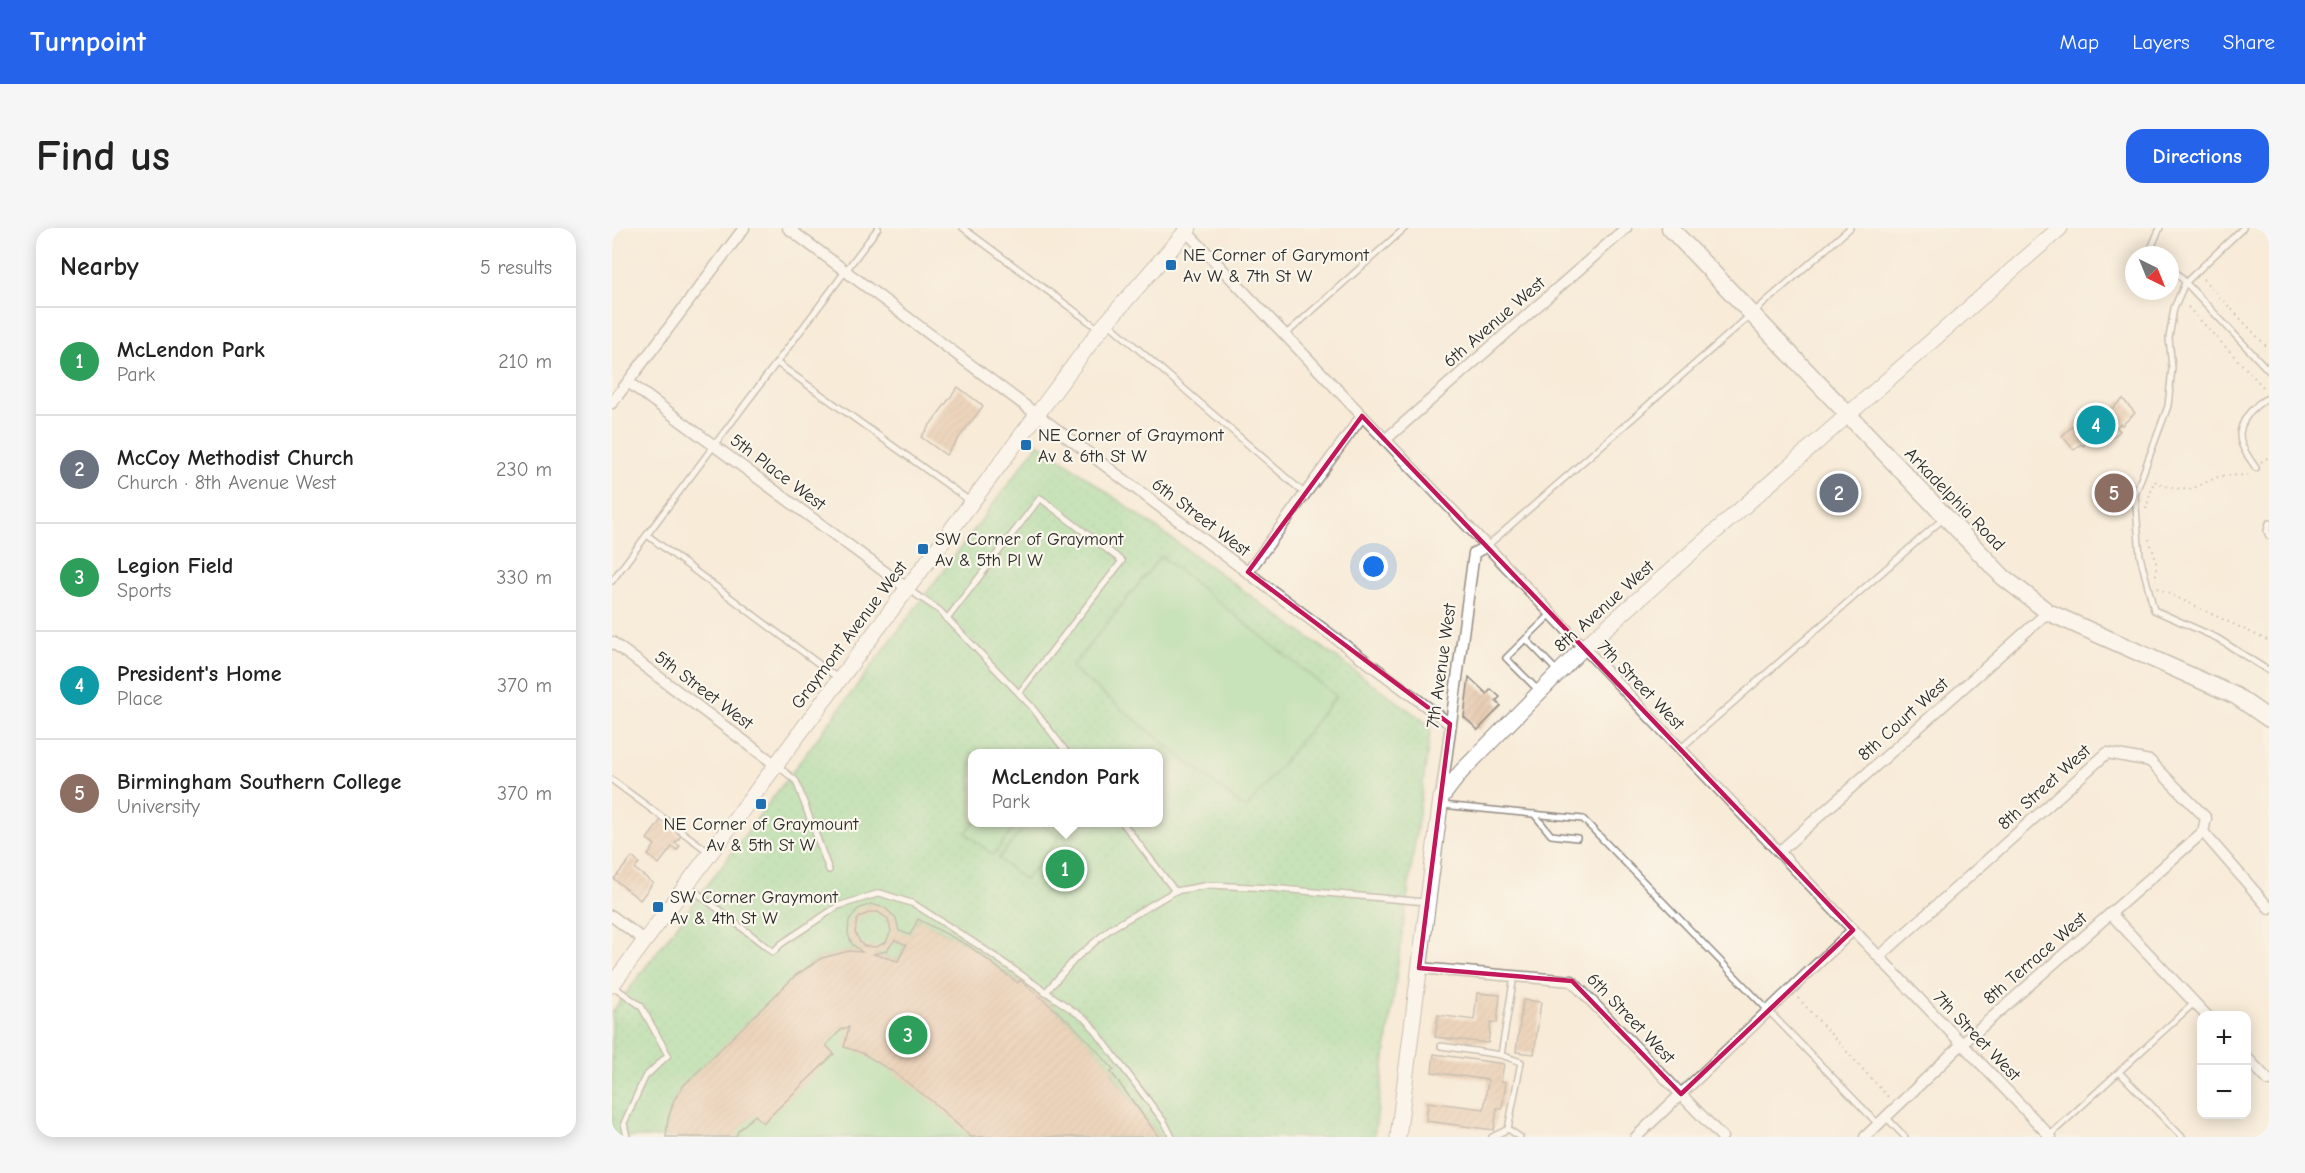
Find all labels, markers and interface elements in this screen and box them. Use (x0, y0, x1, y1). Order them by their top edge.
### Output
text: Turnpoint (30, 26, 146, 58)
text: Map (2060, 30, 2099, 54)
text: Layers (2132, 30, 2190, 54)
text: Share (2223, 30, 2275, 54)
button: Directions (2126, 129, 2269, 183)
text: Find us (36, 132, 170, 181)
place label: NE Corner of Garymont Av W & 7th St W (1183, 245, 1370, 287)
north arrow (2125, 246, 2179, 300)
text: Nearby (60, 252, 139, 282)
text: 5 results (480, 256, 552, 279)
marker: NE Corner of Garymont Av W & 7th St W (1164, 258, 1178, 272)
street label: 6th Avenue West (1439, 272, 1550, 372)
text: McLendon Park (117, 337, 265, 363)
text: 1 (76, 350, 83, 373)
text: 210 m (498, 350, 552, 373)
text: Park (117, 363, 155, 386)
pin: 4 (2076, 402, 2116, 448)
place label: NE Corner of Graymont Av & 6th St W (1038, 425, 1224, 467)
street label: 5th Place West (726, 430, 830, 515)
marker: NE Corner of Graymont Av & 6th St W (1019, 438, 1033, 452)
street label: Arkadelphia Road (1900, 443, 2009, 555)
text: McCoy Methodist Church (117, 445, 354, 471)
text: 2 (75, 458, 84, 481)
text: 230 m (496, 458, 552, 481)
pin: 2 (1820, 470, 1858, 516)
pin: 5 (2094, 470, 2134, 516)
text: Church · 8th Avenue West (117, 471, 336, 494)
street label: 6th Street West (1147, 474, 1255, 562)
place label: SW Corner of Graymont Av & 5th Pl W (935, 529, 1124, 571)
marker: SW Corner of Graymont Av & 5th Pl W (916, 542, 930, 556)
your location (1359, 552, 1388, 581)
text: Legion Field (117, 553, 233, 579)
street label: 8th Avenue West (1550, 556, 1659, 657)
street label: Graymont Avenue West (787, 557, 912, 713)
text: 3 (75, 566, 84, 589)
text: 330 m (496, 566, 552, 589)
text: Sports (117, 579, 171, 602)
street label: 7th Avenue West (1422, 601, 1461, 730)
street label: 7th Street West (1593, 636, 1689, 735)
street label: 5th Street West (650, 647, 758, 735)
text: President's Home (117, 661, 281, 687)
street label: 8th Court West (1854, 673, 1953, 765)
text: 4 (75, 674, 84, 697)
text: 370 m (497, 674, 552, 697)
text: Place (117, 687, 163, 710)
street label: 8th Street West (1994, 740, 2096, 834)
popup (968, 749, 1163, 827)
text: McLendon Park (992, 764, 1139, 790)
text: Birmingham Southern College (117, 769, 401, 795)
text: 5 (74, 782, 85, 805)
text: 370 m (497, 782, 552, 805)
text: Park (992, 790, 1030, 813)
text: University (117, 795, 200, 818)
marker: NE Corner of Graymount Av & 5th St W (754, 797, 768, 811)
place label: NE Corner of Graymount Av & 5th St W (664, 814, 859, 856)
pin: 1 (1046, 846, 1084, 892)
place label: SW Corner Graymont Av & 4th St W (670, 887, 839, 929)
marker: SW Corner Graymont Av & 4th St W (651, 900, 665, 914)
street label: 8th Terrace West (1979, 907, 2092, 1009)
street label: 6th Street West (1582, 969, 1680, 1069)
street label: 7th Street West (1929, 987, 2025, 1086)
map controls (2197, 1011, 2251, 1119)
button: + (2197, 1011, 2251, 1065)
pin: 3 (888, 1012, 928, 1058)
button: − (2197, 1065, 2251, 1119)

